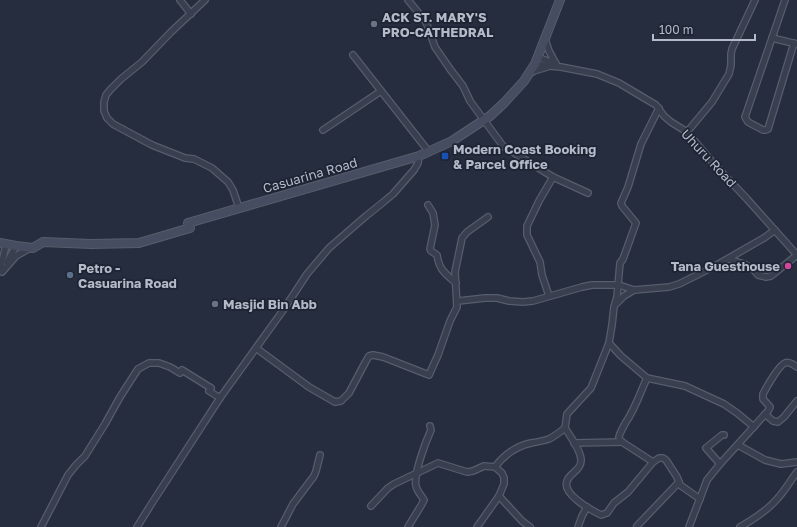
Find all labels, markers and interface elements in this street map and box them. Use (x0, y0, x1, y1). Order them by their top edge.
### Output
place label: ACK ST. MARY'S PRO-CATHEDRAL (382, 9, 494, 40)
scale bar (653, 16, 755, 42)
marker: ACK ST. MARY'S PRO-CATHEDRAL (369, 19, 379, 29)
text: 100 m (659, 22, 693, 37)
street label: Uhuru Road (678, 126, 740, 190)
place label: Modern Coast Booking & Parcel Office (453, 141, 596, 172)
marker: Modern Coast Booking & Parcel Office (440, 151, 450, 161)
street label: Casuarina Road (261, 154, 359, 196)
place label: Tana Guesthouse (671, 258, 780, 274)
place label: Petro - Casuarina Road (78, 260, 177, 291)
marker: Tana Guesthouse (783, 261, 793, 271)
marker: Petro - Casuarina Road (65, 270, 75, 280)
place label: Masjid Bin Abb (223, 296, 317, 312)
marker: Masjid Bin Abb (210, 299, 220, 309)

